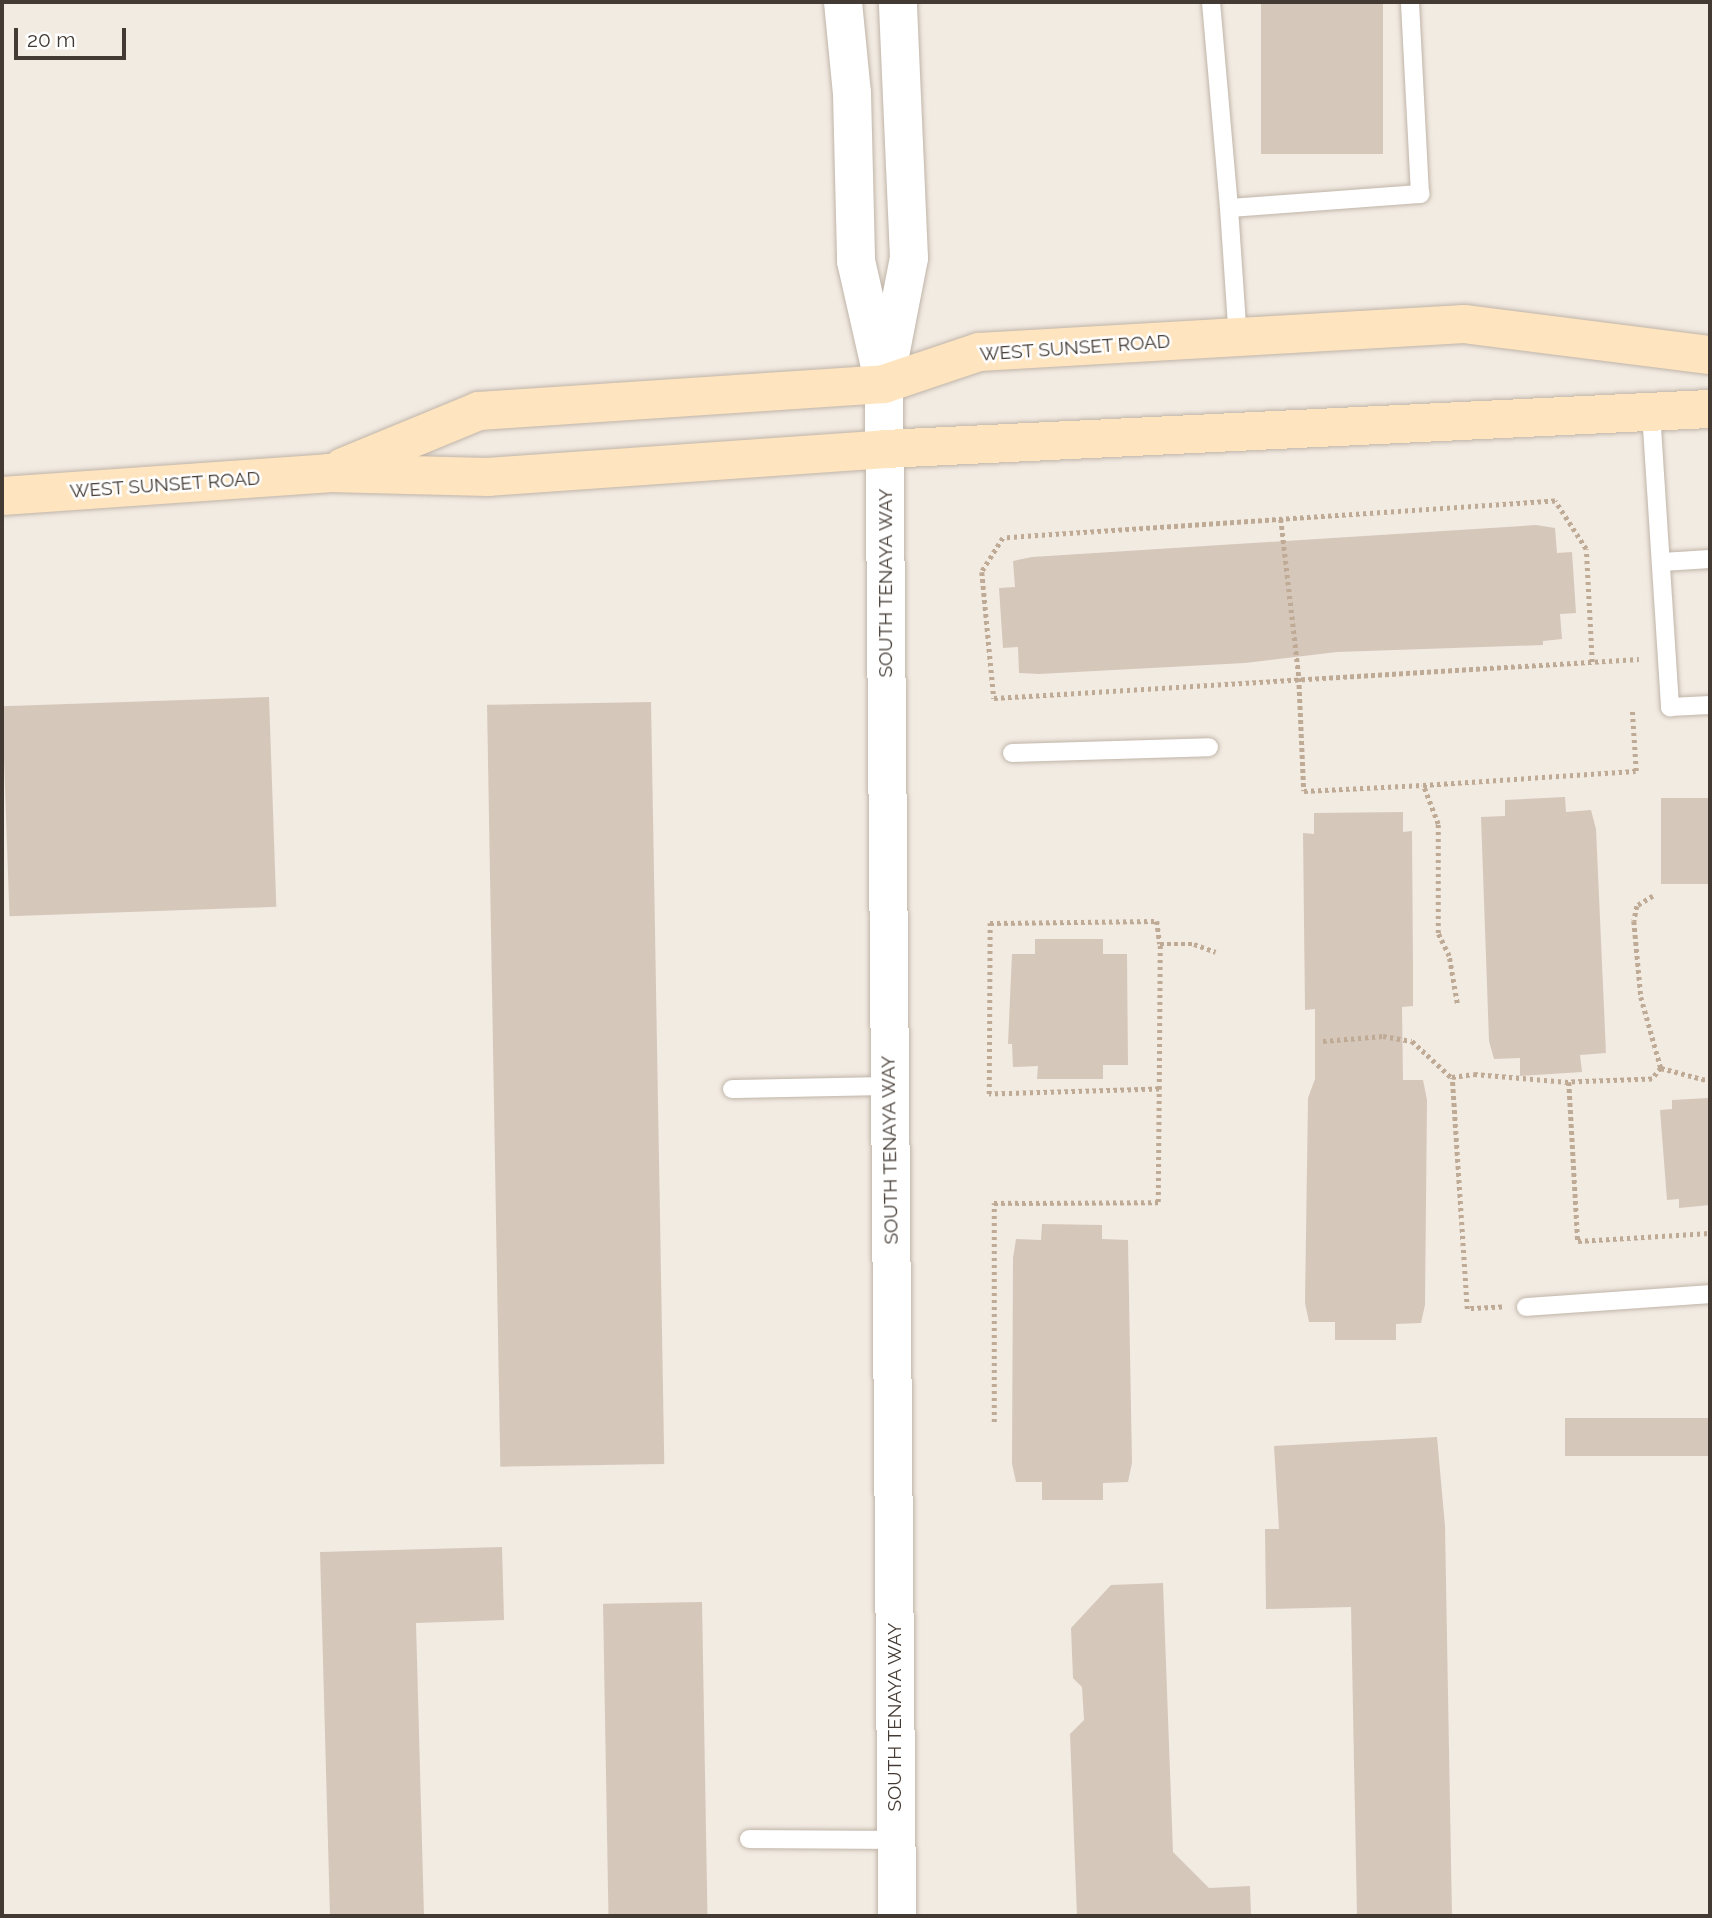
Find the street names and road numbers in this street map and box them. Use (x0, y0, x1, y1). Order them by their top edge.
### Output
street label: WEST SUNSET ROAD (978, 330, 1172, 366)
street label: WEST SUNSET ROAD (68, 467, 262, 503)
street label: SOUTH TENAYA WAY (875, 488, 897, 678)
street label: SOUTH TENAYA WAY (877, 1054, 903, 1246)
street label: SOUTH TENAYA WAY (884, 1622, 906, 1812)

